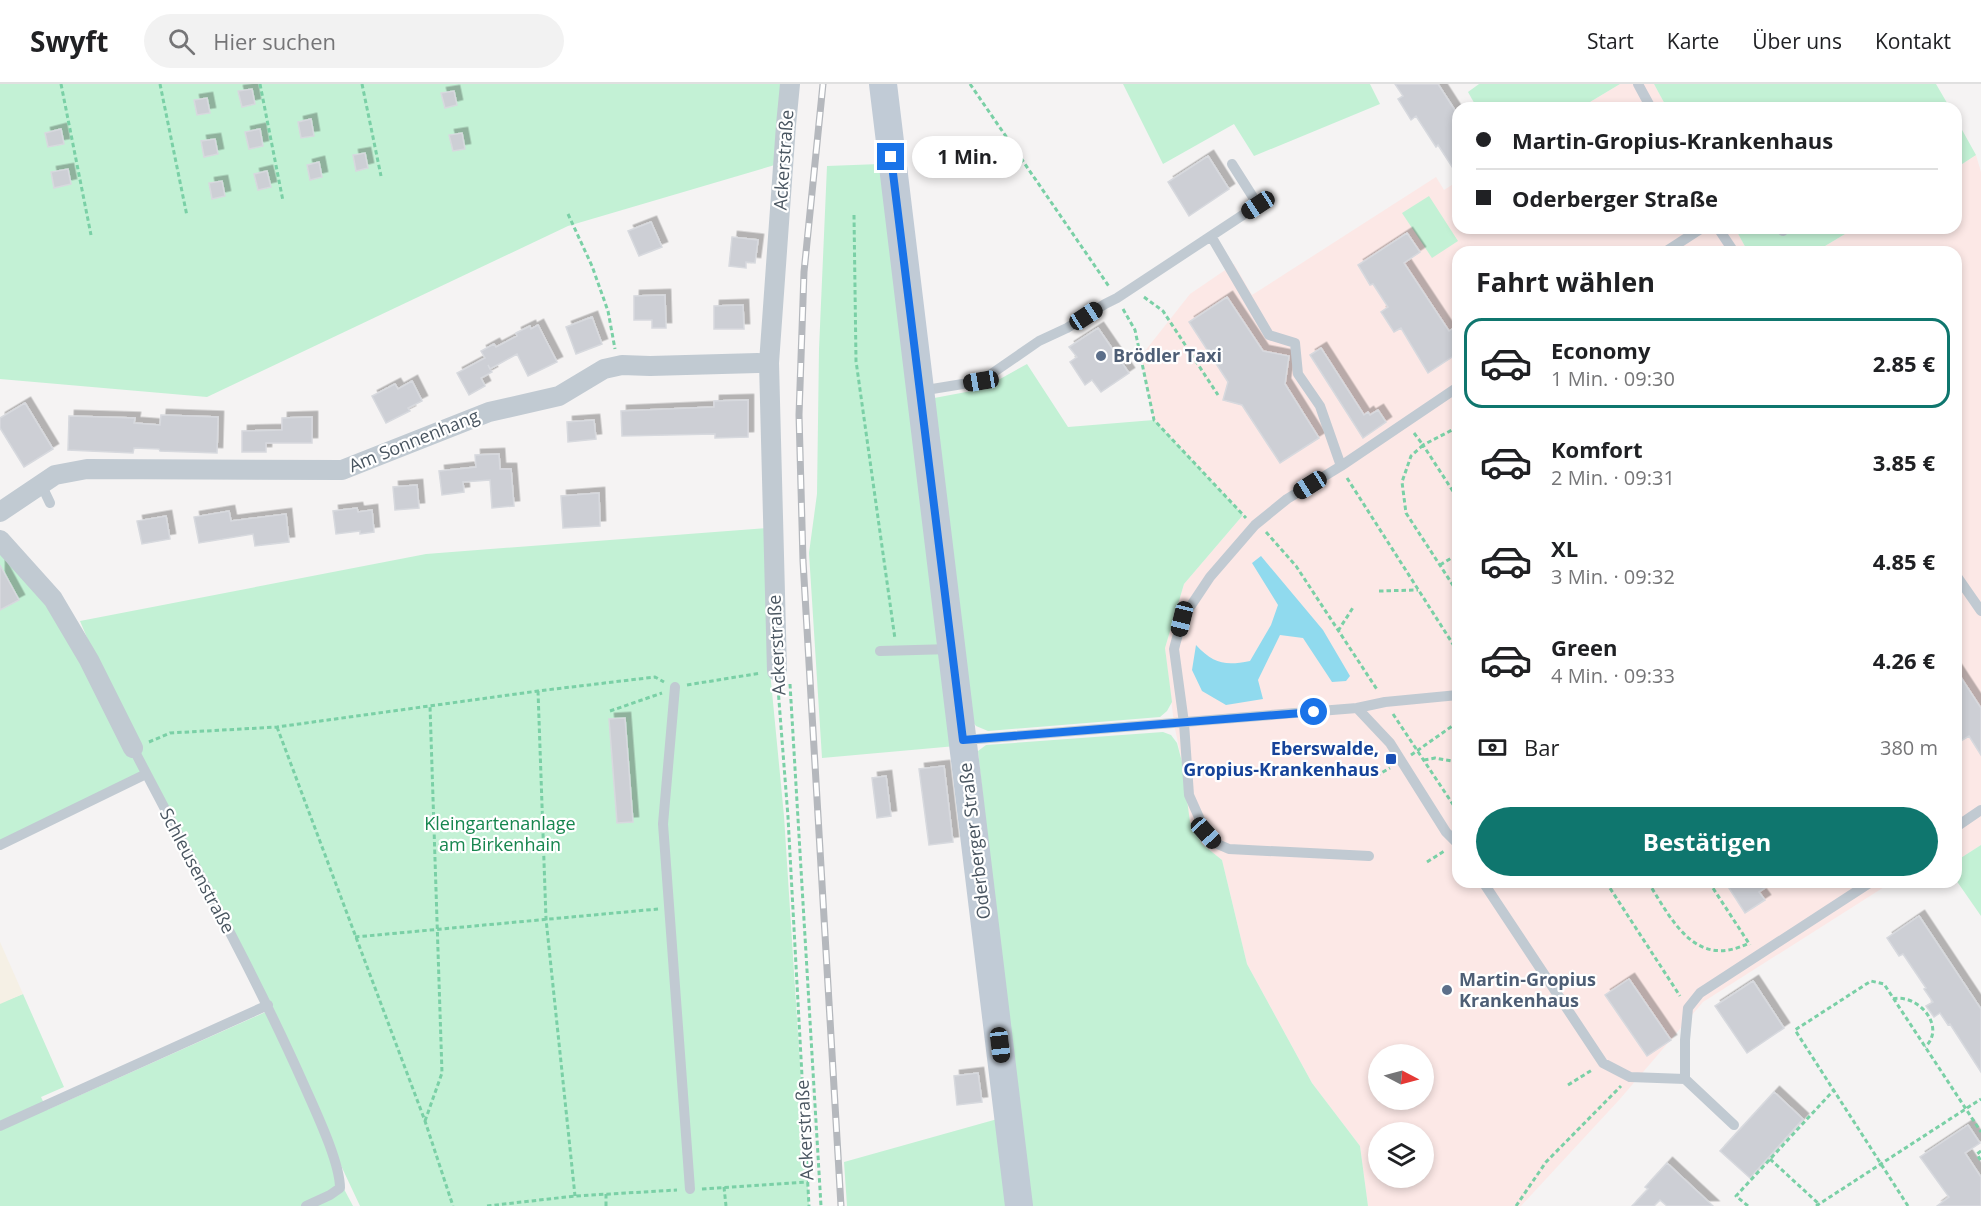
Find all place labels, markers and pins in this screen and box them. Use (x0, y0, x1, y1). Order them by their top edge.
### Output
place label: Brödler Taxi (1113, 343, 1222, 367)
marker: Brödler Taxi (1094, 349, 1108, 363)
place label: Eberswalde, Gropius-Krankenhaus (1183, 736, 1379, 781)
marker: Eberswalde, Gropius-Krankenhaus (1384, 752, 1398, 766)
place label: Martin-Gropius Krankenhaus (1459, 967, 1596, 1012)
marker: Martin-Gropius Krankenhaus (1440, 983, 1454, 997)

